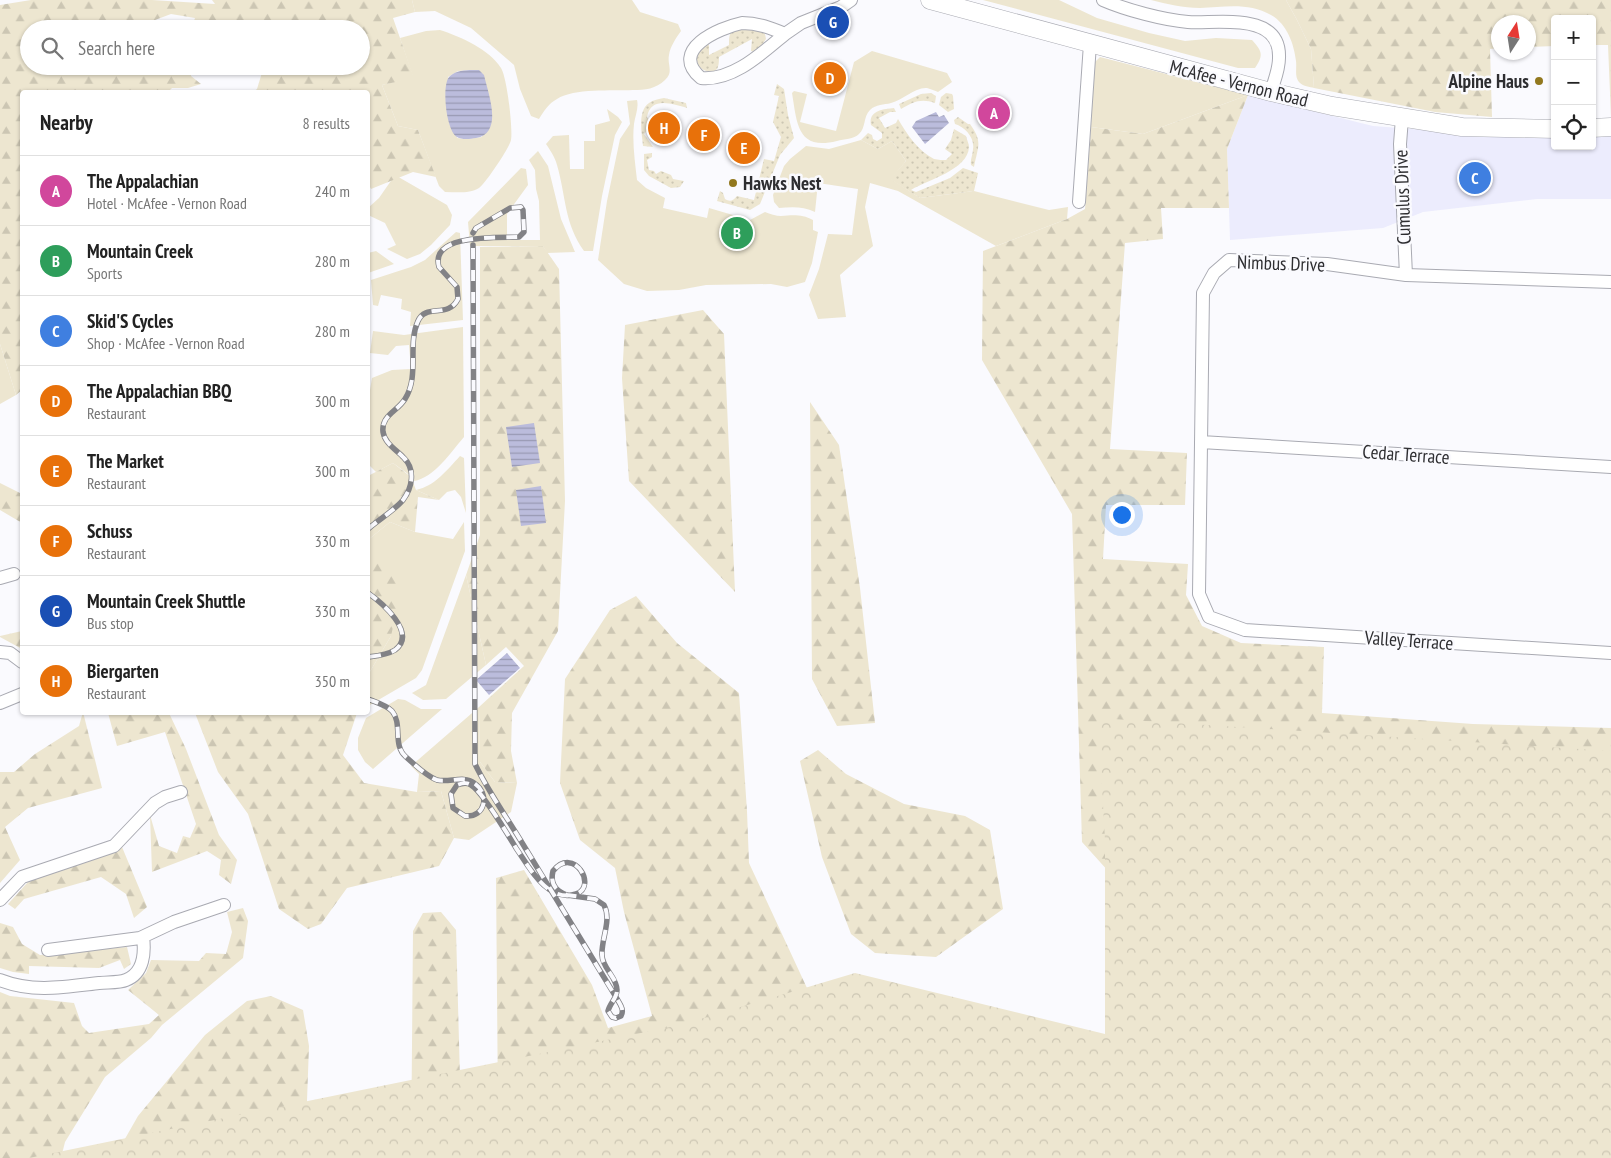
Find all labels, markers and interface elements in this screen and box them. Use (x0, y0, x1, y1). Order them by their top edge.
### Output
pin: G (817, 3, 849, 41)
north arrow (1491, 15, 1536, 60)
map controls (1551, 15, 1596, 150)
button: + (1551, 15, 1596, 60)
search box (20, 20, 370, 75)
icon: search (38, 34, 66, 62)
text: Search here (78, 36, 155, 60)
street label: McAfee - Vernon Road (1167, 54, 1311, 112)
pin: D (814, 59, 846, 97)
button: − (1551, 60, 1596, 105)
place label: Alpine Haus (1447, 69, 1529, 93)
marker: Alpine Haus (1533, 75, 1545, 87)
pin: A (978, 94, 1010, 132)
button: locate (1551, 105, 1596, 150)
text: Nearby (40, 109, 93, 136)
pin: H (648, 109, 680, 147)
text: 8 results (303, 113, 350, 133)
pin: F (688, 116, 720, 154)
pin: E (728, 129, 760, 167)
street label: Cumulus Drive (1388, 149, 1416, 245)
pin: C (1459, 159, 1491, 197)
text: The Appalachian (87, 169, 199, 193)
place label: Hawks Nest (743, 171, 822, 195)
marker: Hawks Nest (727, 177, 739, 189)
text: A (52, 181, 60, 201)
text: 240 m (315, 181, 350, 201)
text: Hotel · McAfee - Vernon Road (87, 193, 247, 213)
pin: B (721, 214, 753, 252)
text: Mountain Creek (87, 239, 193, 263)
street label: Nimbus Drive (1237, 249, 1326, 277)
text: B (52, 251, 60, 271)
text: 280 m (315, 251, 350, 271)
text: Sports (87, 263, 122, 283)
text: Skid'S Cycles (87, 309, 173, 333)
text: C (52, 321, 60, 341)
text: 280 m (315, 321, 350, 341)
text: Shop · McAfee - Vernon Road (87, 333, 245, 353)
text: The Appalachian BBQ (87, 379, 232, 403)
text: D (52, 391, 60, 411)
text: 300 m (315, 391, 350, 411)
text: Restaurant (87, 403, 146, 423)
street label: Cedar Terrace (1362, 439, 1451, 469)
text: The Market (87, 449, 164, 473)
text: E (53, 461, 59, 481)
text: 300 m (315, 461, 350, 481)
text: Restaurant (87, 473, 146, 493)
your location (1109, 502, 1135, 528)
text: Schuss (87, 519, 132, 543)
text: F (53, 531, 59, 551)
text: 330 m (315, 531, 350, 551)
text: Restaurant (87, 543, 146, 563)
text: Mountain Creek Shuttle (87, 589, 246, 613)
text: G (52, 601, 60, 621)
text: 330 m (315, 601, 350, 621)
text: Bus stop (87, 613, 134, 633)
street label: Valley Terrace (1363, 625, 1454, 655)
text: Biergarten (87, 659, 159, 683)
text: H (52, 671, 60, 691)
text: 350 m (315, 671, 350, 691)
text: Restaurant (87, 683, 146, 703)

